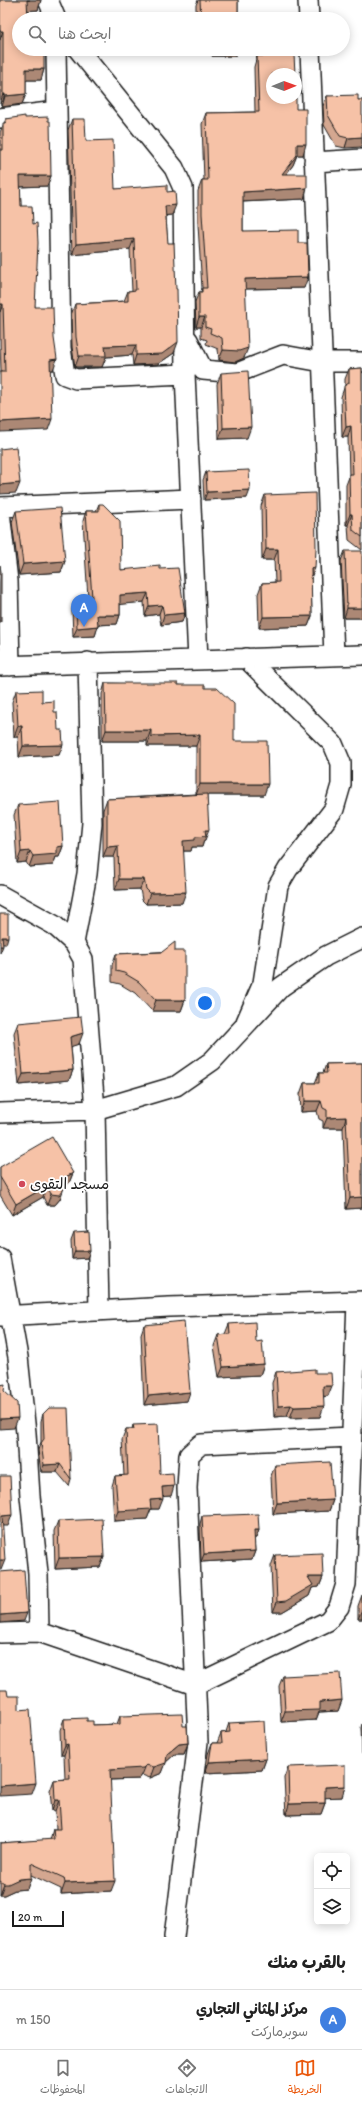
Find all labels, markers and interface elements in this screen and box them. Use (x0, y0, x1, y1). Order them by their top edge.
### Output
search box (12, 12, 350, 56)
icon: search (26, 23, 48, 45)
text: ابحث هنا (58, 25, 112, 43)
north arrow (266, 68, 302, 104)
pin: A (71, 594, 97, 627)
your location (195, 993, 215, 1013)
place label: مسجد التقوى (30, 1175, 109, 1193)
marker: مسجد التقوى (17, 1179, 27, 1189)
map controls (314, 1853, 350, 1925)
button: locate (314, 1853, 350, 1889)
button: layers (314, 1889, 350, 1925)
scale bar (12, 1909, 64, 1928)
text: 20 m (18, 1911, 42, 1924)
text: بالقرب منك (268, 1952, 346, 1972)
text: مركز المثاني التجاري (196, 2000, 308, 2018)
text: 150 m (16, 2012, 51, 2027)
text: A (329, 2012, 337, 2027)
text: سوبرماركت (251, 2024, 308, 2039)
tab: المحفوظات (40, 2057, 85, 2099)
tab: الاتجاهات (165, 2057, 208, 2099)
tab: الخريطة (288, 2057, 322, 2099)

